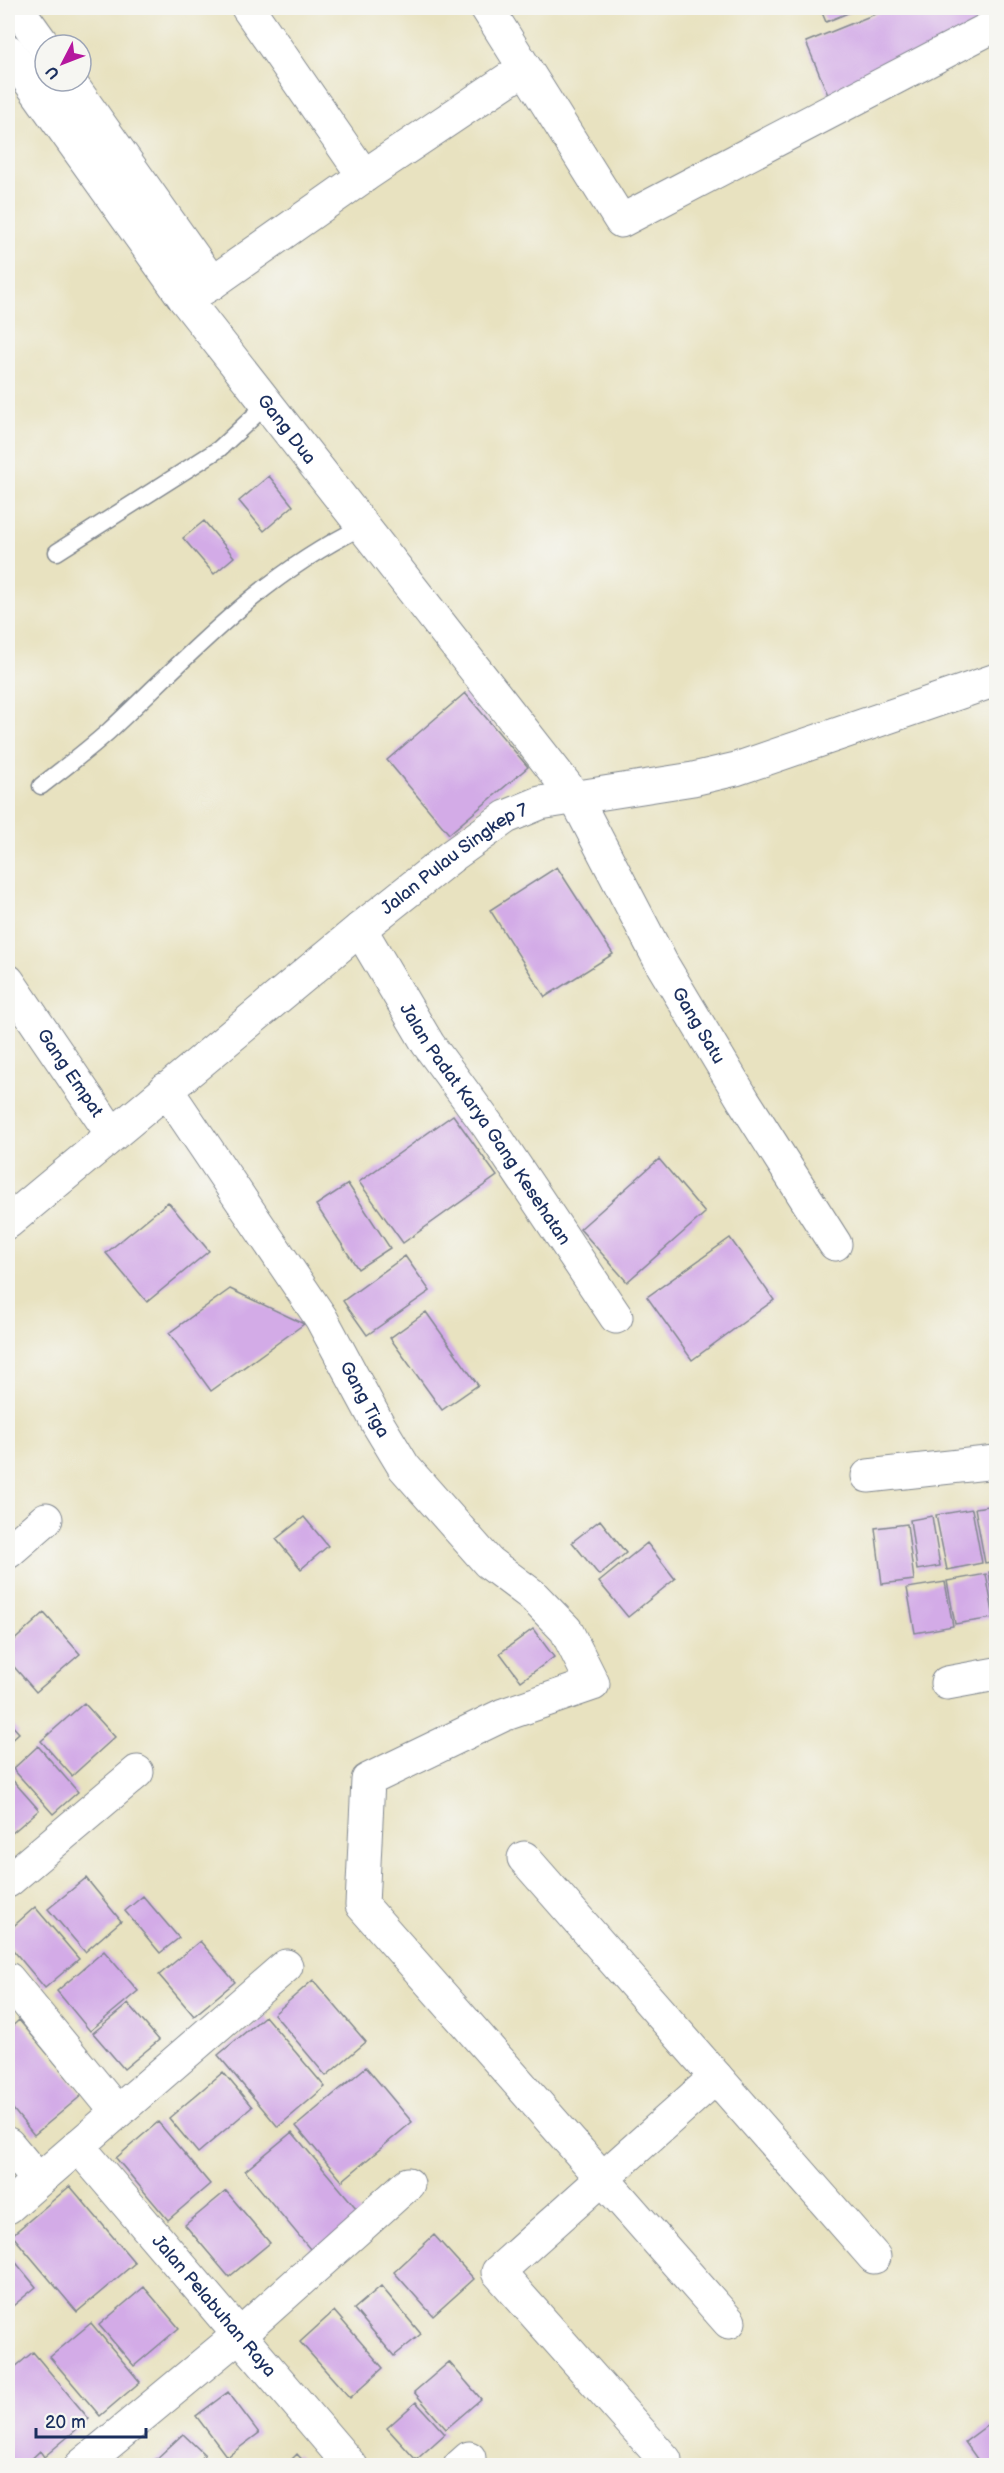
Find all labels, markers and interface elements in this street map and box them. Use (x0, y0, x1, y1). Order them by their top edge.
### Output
north arrow (33, 33, 93, 93)
text: U (42, 61, 64, 83)
street label: Gang Dua (253, 390, 321, 468)
street label: Jalan Pulau Singkep 7 (377, 799, 531, 919)
street label: Gang Satu (668, 983, 730, 1067)
street label: Jalan Padat Karya Gang Kesehatan (396, 999, 575, 1249)
street label: Gang Empat (33, 1025, 108, 1121)
street label: Gang Tiga (336, 1358, 394, 1441)
street label: Jalan Pelabuhan Raya (148, 2231, 281, 2381)
scale bar (36, 2401, 146, 2439)
text: 20 m (45, 2412, 86, 2433)

